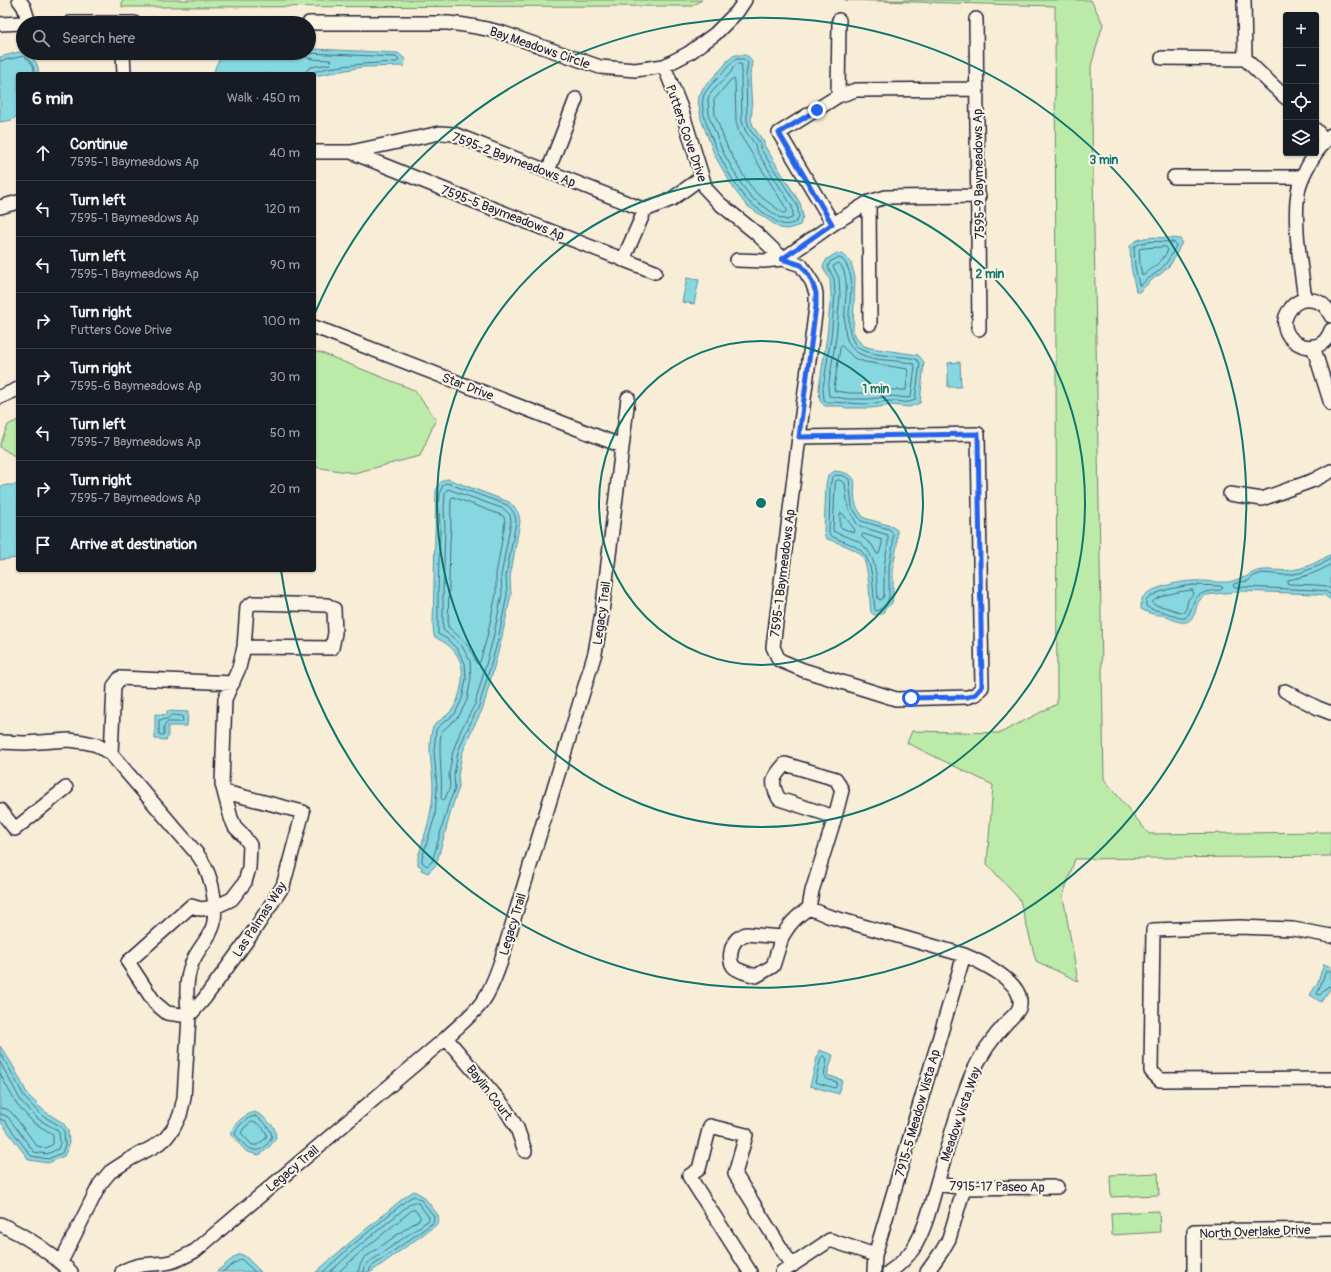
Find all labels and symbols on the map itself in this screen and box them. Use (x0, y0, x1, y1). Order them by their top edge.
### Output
street label: Bay Meadows Circle (487, 23, 592, 73)
street label: Putters Cove Drive (662, 83, 710, 185)
route end (808, 101, 826, 119)
street label: 7595-9 Baymeadows Ap (970, 109, 988, 239)
street label: 7595-2 Baymeadows Ap (450, 129, 578, 191)
text: 3 min (1090, 153, 1119, 168)
street label: 7595-5 Baymeadows Ap (439, 182, 567, 244)
text: 2 min (976, 267, 1005, 282)
street label: Star Drive (440, 370, 496, 404)
text: 1 min (863, 382, 890, 397)
centre of rings (754, 496, 768, 510)
street label: 7595-1 Baymeadows Ap (767, 508, 799, 638)
street label: Legacy Trail (590, 580, 614, 646)
route start (902, 689, 920, 707)
street label: Las Palmas Way (230, 878, 290, 960)
street label: Legacy Trail (496, 891, 530, 957)
street label: 7915-5 Meadow Vista Ap (892, 1048, 944, 1179)
street label: Baylin Court (463, 1062, 516, 1124)
street label: Meadow Vista Way (937, 1064, 985, 1164)
street label: Legacy Trail (263, 1142, 322, 1196)
street label: 7915-17 Paseo Ap (949, 1178, 1045, 1196)
street label: North Overlake Drive (1199, 1222, 1311, 1242)

